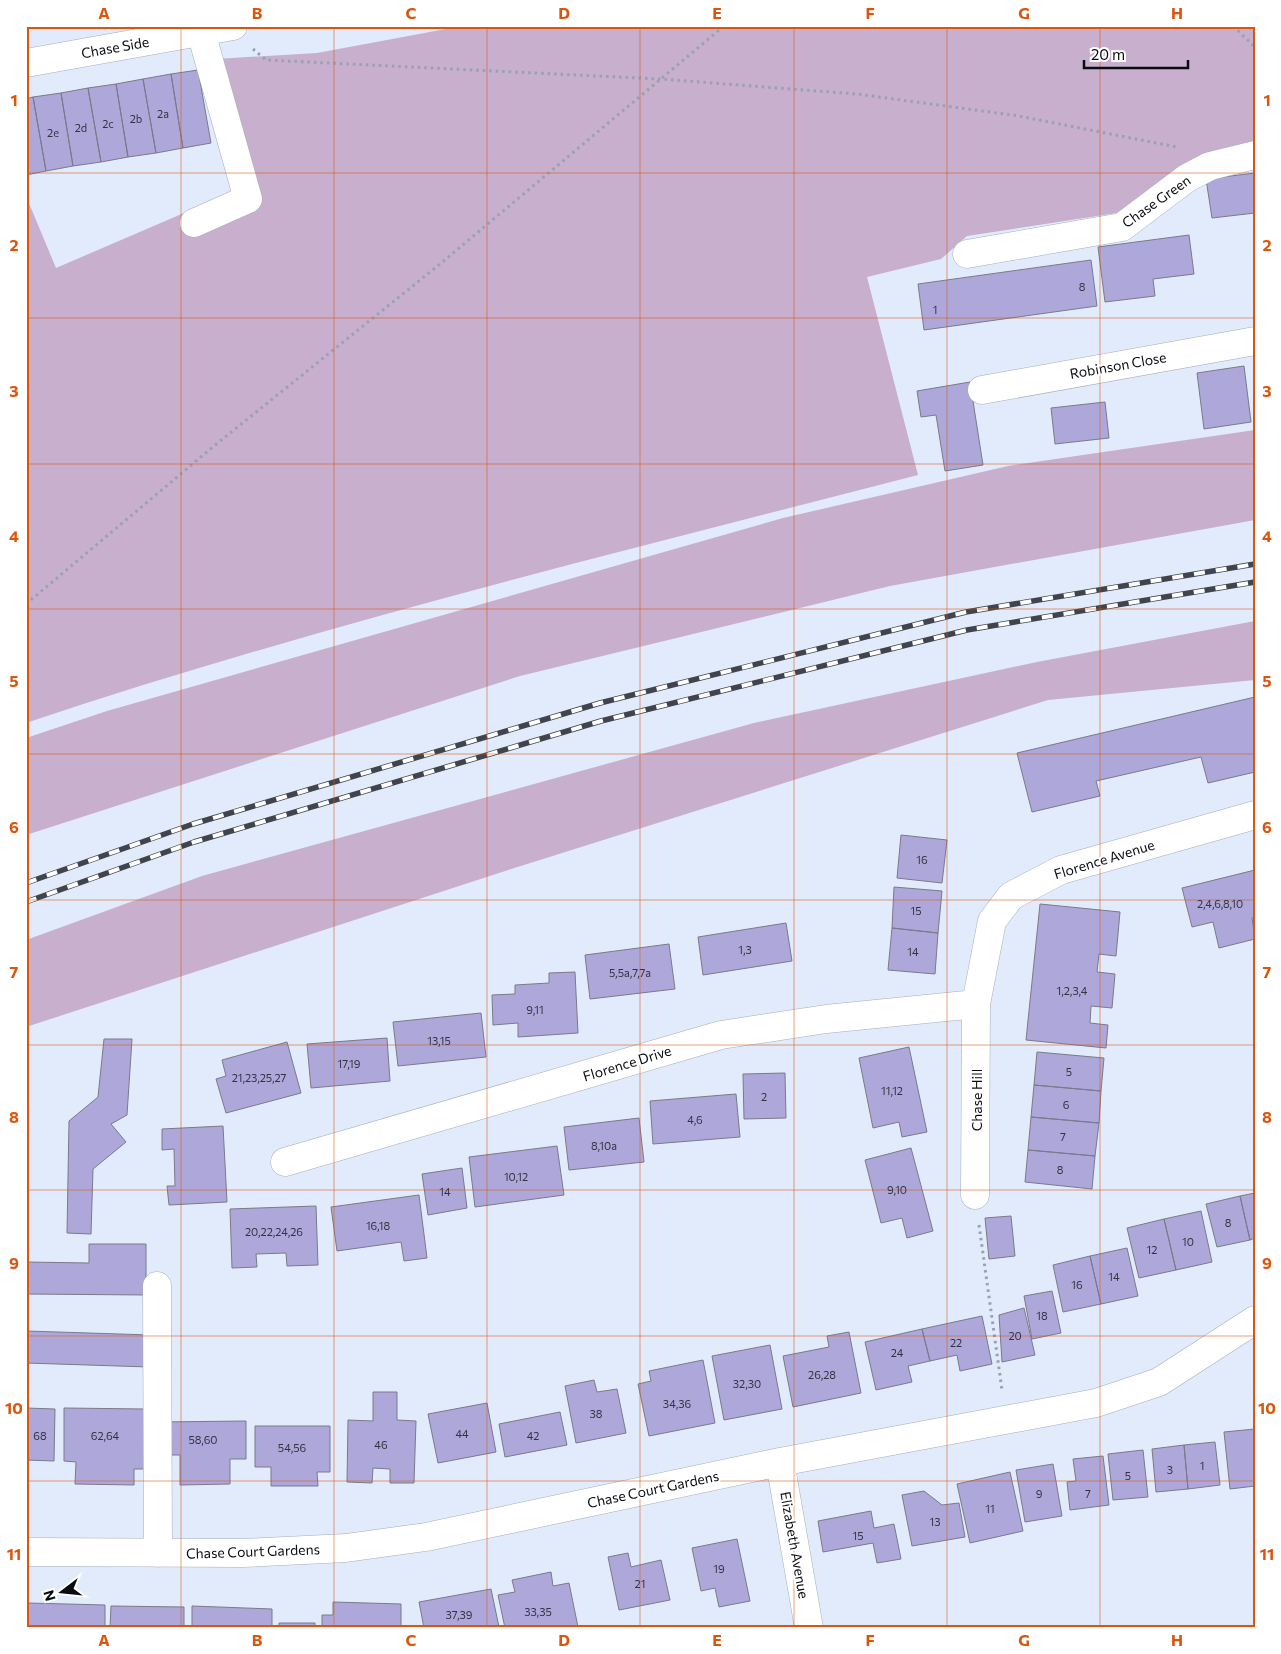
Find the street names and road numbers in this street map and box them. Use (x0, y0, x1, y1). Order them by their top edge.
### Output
street label: Chase Side (80, 33, 150, 61)
street label: Chase Green (1118, 171, 1194, 231)
street label: Robinson Close (1068, 348, 1168, 382)
street label: Florence Avenue (1052, 836, 1156, 882)
street label: Florence Drive (581, 1041, 673, 1085)
street label: Chase Hill (968, 1069, 985, 1131)
street label: Chase Court Gardens (586, 1467, 720, 1511)
street label: Elizabeth Avenue (777, 1490, 813, 1600)
street label: Chase Court Gardens (186, 1540, 320, 1562)

